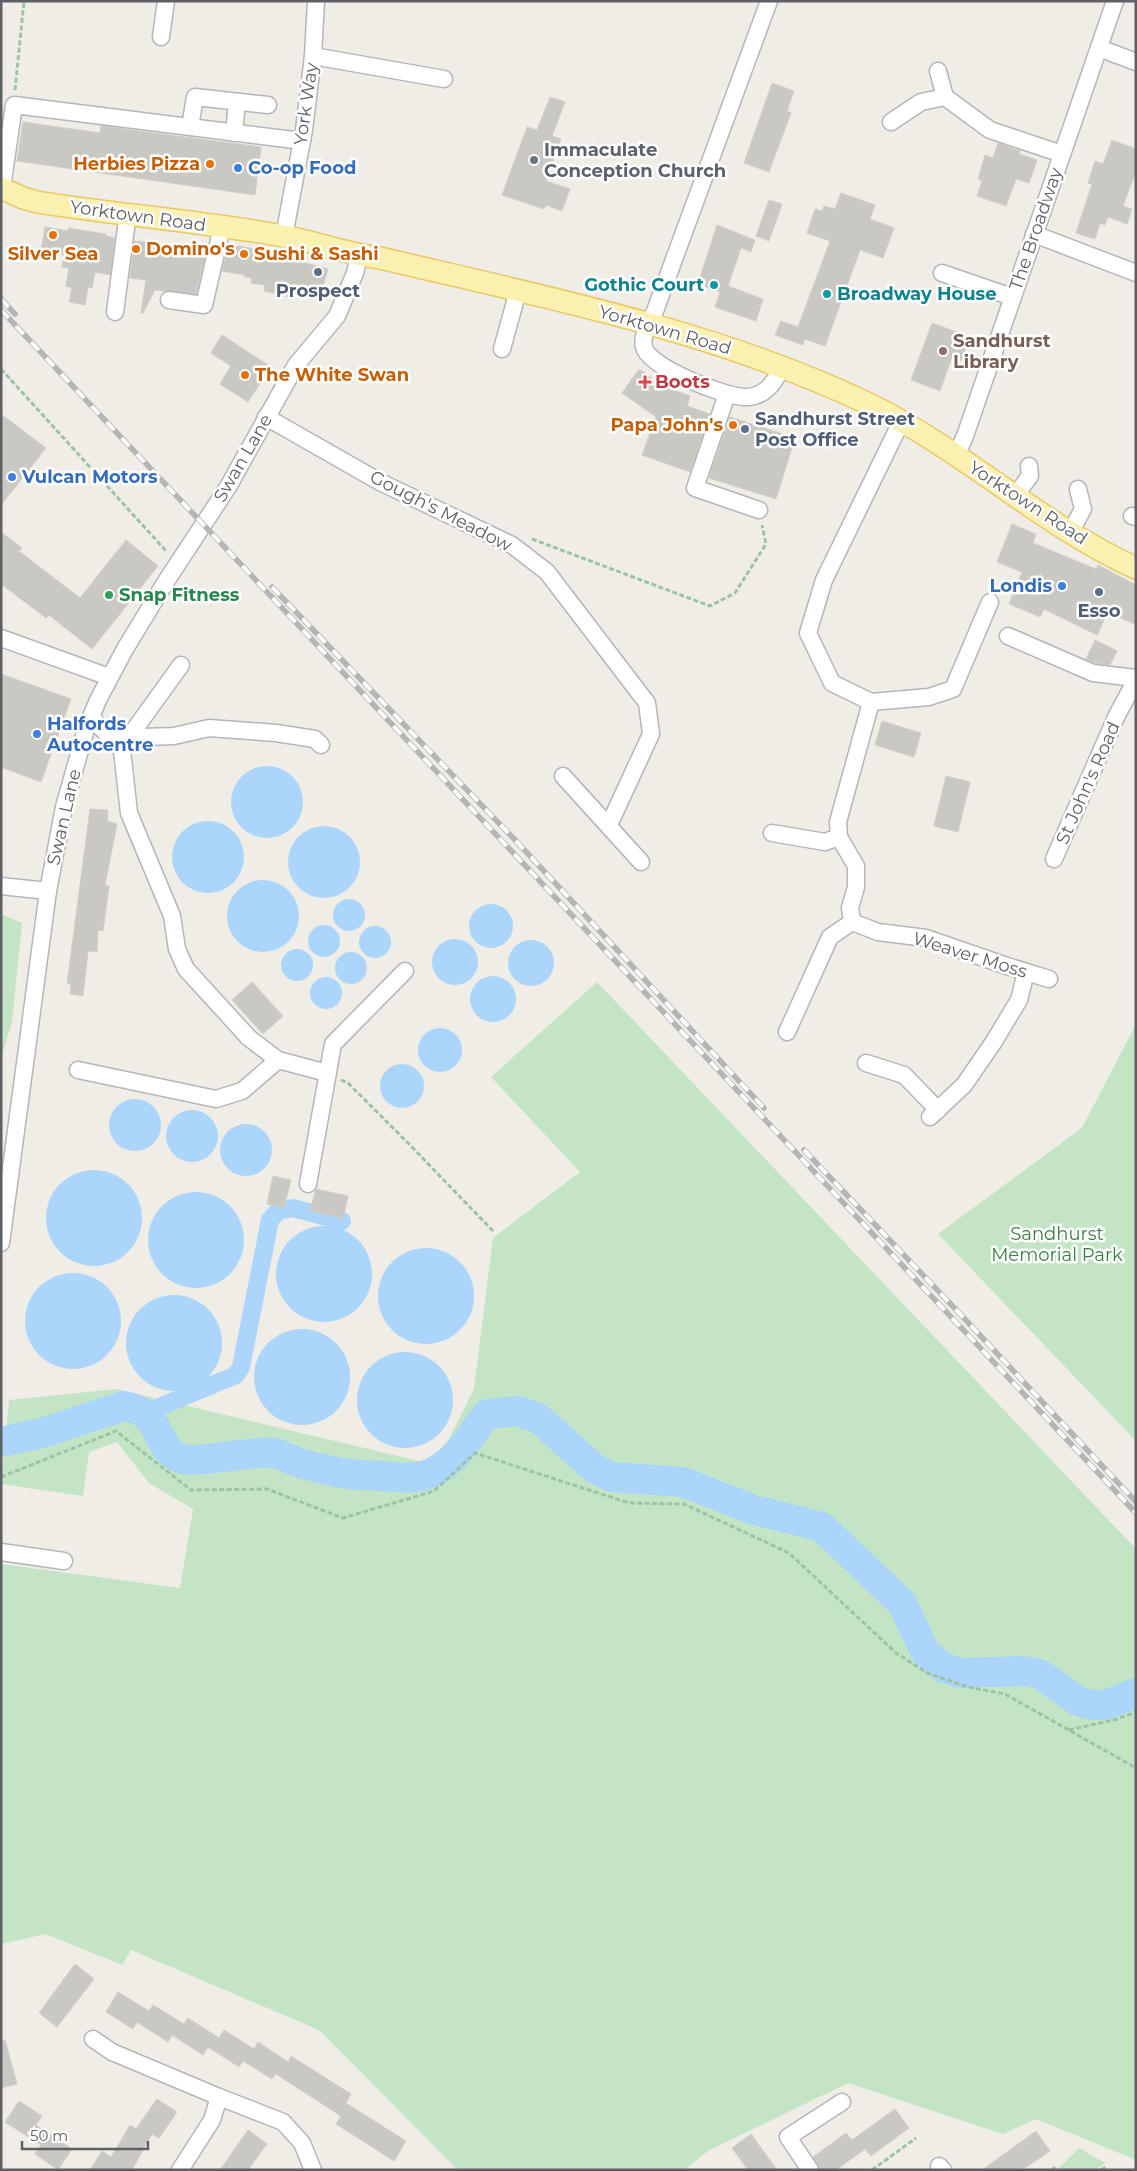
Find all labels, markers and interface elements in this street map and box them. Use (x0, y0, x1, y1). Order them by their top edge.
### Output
street label: York Way (289, 61, 323, 147)
place label: Immaculate Conception Church (544, 139, 726, 182)
place label: Herbies Pizza (73, 153, 200, 175)
marker: Immaculate Conception Church (528, 154, 540, 166)
place label: Co-op Food (248, 157, 356, 179)
marker: Herbies Pizza (204, 158, 216, 170)
marker: Co-op Food (232, 162, 244, 174)
street label: The Broadway (1005, 165, 1067, 293)
street label: Yorktown Road (69, 196, 207, 236)
marker: Silver Sea (47, 229, 59, 241)
place label: Domino's (146, 238, 235, 260)
place label: Silver Sea (8, 243, 98, 265)
marker: Domino's (130, 243, 142, 255)
place label: Sushi & Sashi (254, 243, 379, 265)
marker: Sushi & Sashi (238, 248, 250, 260)
marker: Prospect (312, 266, 324, 278)
place label: Gothic Court (584, 274, 704, 296)
marker: Gothic Court (708, 279, 720, 291)
place label: Prospect (276, 280, 360, 302)
place label: Broadway House (837, 283, 997, 305)
marker: Broadway House (821, 288, 833, 300)
street label: Yorktown Road (596, 301, 734, 359)
place label: Sandhurst Library (953, 330, 1051, 373)
marker: Sandhurst Library (937, 345, 949, 357)
place label: The White Swan (255, 364, 409, 386)
marker: The White Swan (239, 369, 251, 381)
place label: Boots (655, 371, 710, 393)
marker: Boots (639, 376, 651, 388)
place label: Sandhurst Street Post Office (755, 408, 915, 451)
street label: Swan Lane (209, 410, 277, 506)
place label: Papa John's (610, 414, 723, 436)
marker: Papa John's (727, 419, 739, 431)
marker: Sandhurst Street Post Office (739, 423, 751, 435)
street label: Yorktown Road (964, 456, 1092, 550)
place label: Vulcan Motors (21, 466, 158, 488)
street label: Gough's Meadow (366, 466, 516, 556)
marker: Vulcan Motors (6, 471, 18, 483)
place label: Londis (989, 575, 1052, 597)
marker: Londis (1056, 580, 1068, 592)
place label: Snap Fitness (119, 584, 240, 606)
marker: Esso (1093, 586, 1105, 598)
marker: Snap Fitness (103, 589, 115, 601)
place label: Esso (1078, 600, 1121, 622)
place label: Halfords Autocentre (46, 713, 153, 756)
street label: St John's Road (1051, 718, 1125, 848)
marker: Halfords Autocentre (31, 728, 43, 740)
street label: Swan Lane (42, 767, 86, 867)
street label: Weaver Moss (910, 927, 1030, 983)
park label: Sandhurst Memorial Park (991, 1223, 1123, 1266)
scale bar (22, 2118, 149, 2150)
text: 50 m (30, 2126, 68, 2145)

